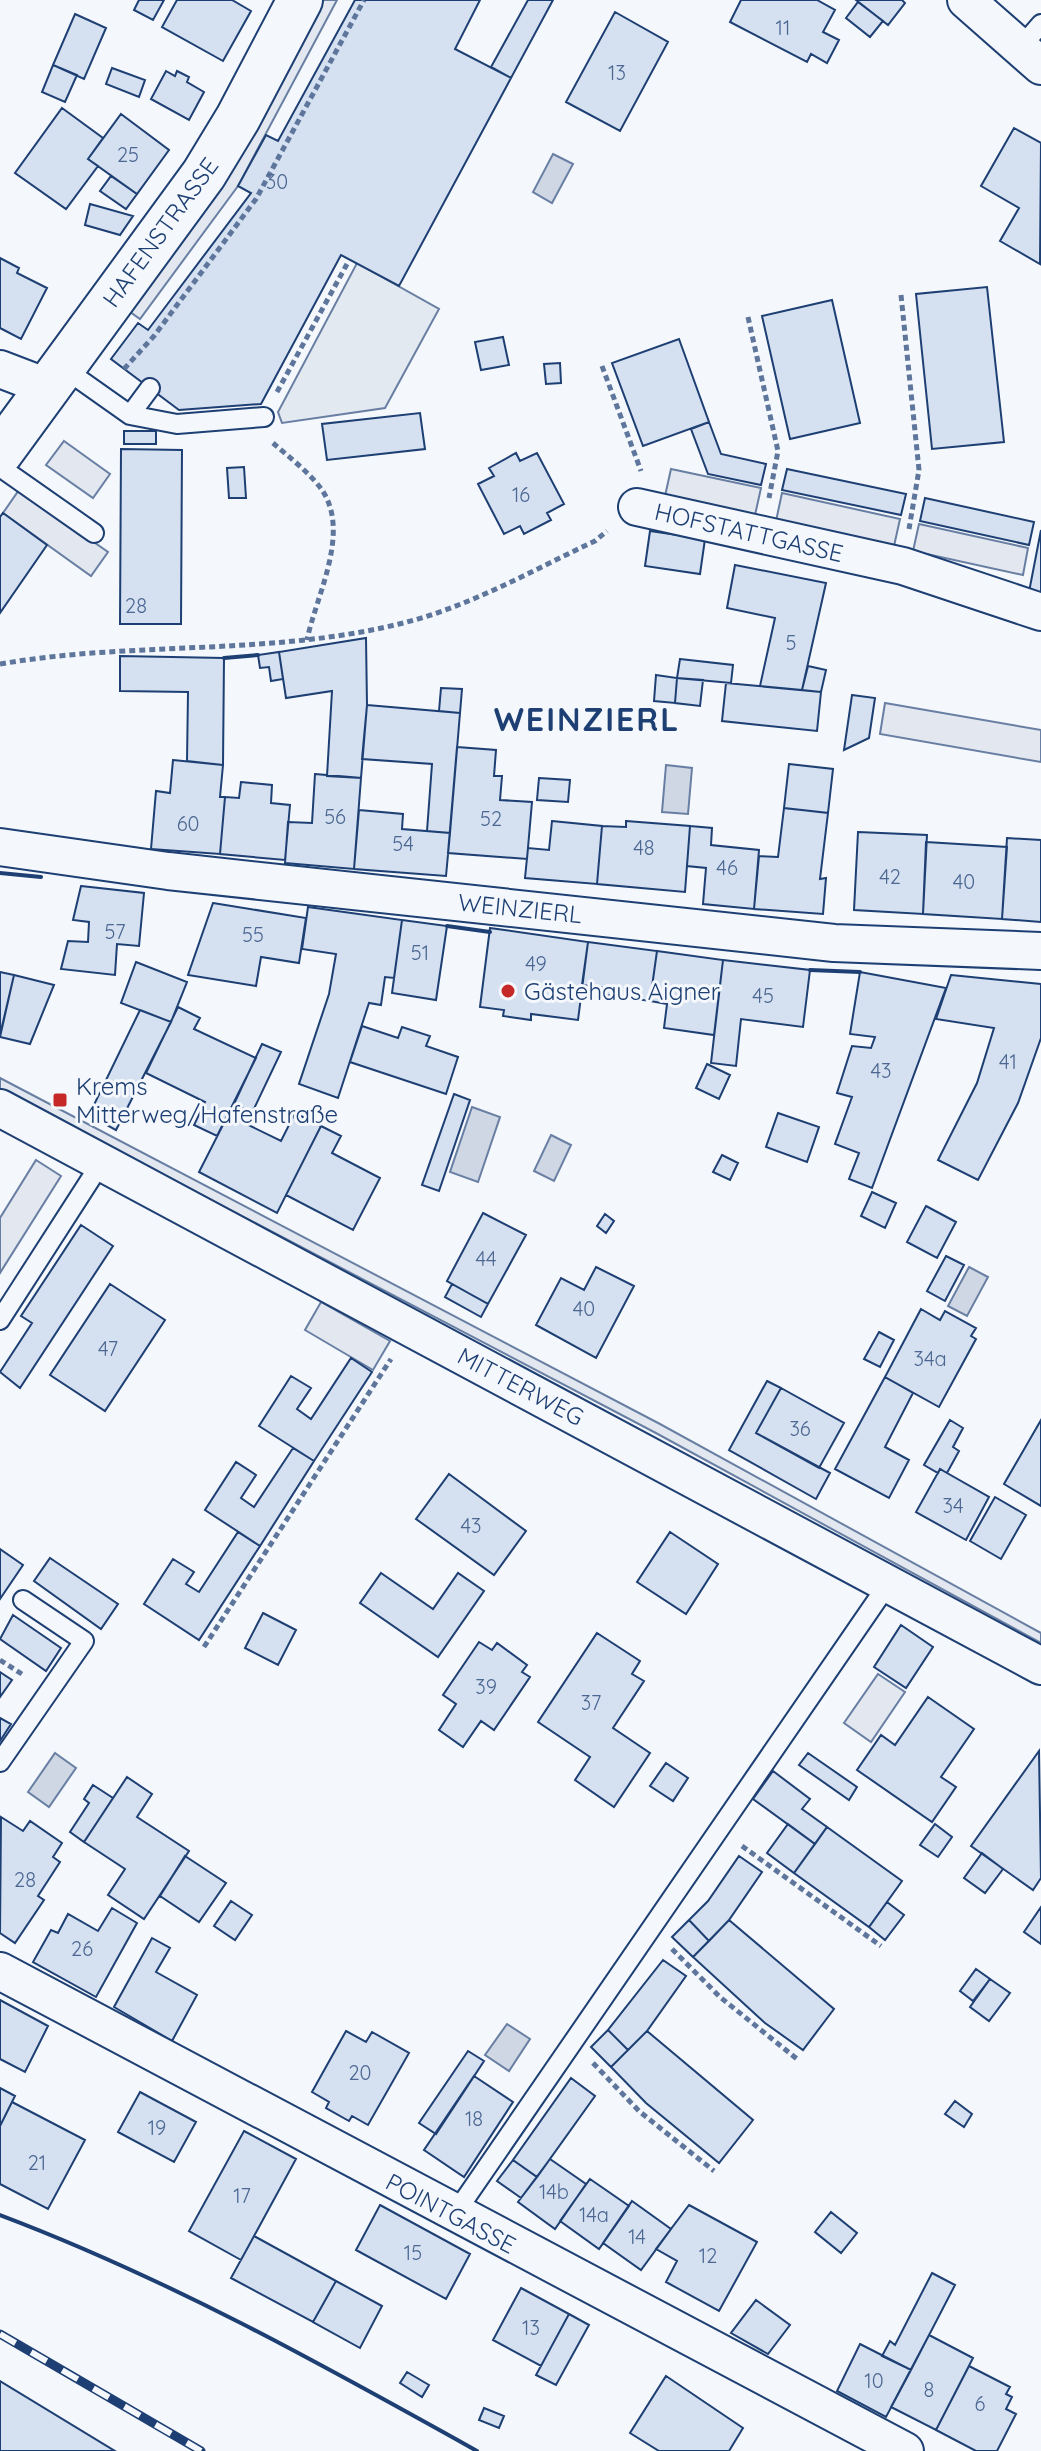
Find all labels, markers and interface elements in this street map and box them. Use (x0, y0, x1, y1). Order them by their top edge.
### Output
house number: 11 (776, 15, 790, 40)
house number: 13 (608, 60, 626, 85)
house number: 25 (117, 142, 139, 167)
street label: HAFENSTRASSE (96, 151, 224, 313)
house number: 30 (266, 169, 288, 194)
house number: 16 (512, 482, 530, 507)
street label: HOFSTATTGASSE (652, 496, 846, 568)
house number: 28 (125, 593, 147, 618)
house number: 5 (786, 630, 796, 655)
district label: WEINZIERL (494, 699, 680, 739)
house number: 56 (324, 804, 346, 829)
house number: 52 (480, 806, 502, 831)
house number: 60 (177, 811, 199, 836)
house number: 54 (392, 831, 414, 856)
house number: 48 (633, 835, 655, 860)
house number: 46 (716, 855, 738, 880)
house number: 42 (879, 864, 901, 889)
house number: 40 (953, 869, 975, 894)
street label: WEINZIERL (457, 887, 584, 929)
house number: 57 (104, 919, 126, 944)
house number: 55 (242, 922, 264, 947)
house number: 51 (411, 940, 429, 965)
house number: 49 (525, 951, 547, 976)
place label: Gästehaus Aigner (524, 976, 720, 1006)
marker: Gästehaus Aigner (499, 982, 517, 1000)
house number: 45 (752, 983, 774, 1008)
house number: 41 (999, 1049, 1017, 1074)
house number: 43 (870, 1058, 892, 1083)
place label: Krems Mitterweg/Hafenstraße (76, 1071, 338, 1129)
marker: Krems Mitterweg/Hafenstraße (51, 1091, 69, 1109)
house number: 44 (475, 1246, 497, 1271)
house number: 40 (573, 1296, 595, 1321)
house number: 47 (98, 1336, 118, 1361)
street label: MITTERWEG (453, 1340, 589, 1432)
house number: 34a (913, 1346, 947, 1371)
house number: 36 (789, 1416, 811, 1441)
house number: 34 (942, 1493, 964, 1518)
house number: 43 (460, 1513, 482, 1538)
house number: 39 (475, 1674, 497, 1699)
house number: 37 (581, 1690, 601, 1715)
house number: 28 (14, 1867, 36, 1892)
house number: 26 (71, 1936, 93, 1961)
house number: 20 (349, 2060, 371, 2085)
house number: 18 (465, 2106, 483, 2131)
house number: 19 (148, 2115, 166, 2140)
house number: 21 (28, 2150, 46, 2175)
street label: POINTGASSE (381, 2166, 521, 2260)
house number: 14b (539, 2179, 569, 2204)
house number: 17 (233, 2183, 251, 2208)
house number: 14a (579, 2202, 609, 2227)
house number: 14 (628, 2224, 646, 2249)
house number: 15 (404, 2240, 422, 2265)
house number: 12 (699, 2243, 717, 2268)
house number: 13 (522, 2315, 540, 2340)
house number: 10 (864, 2368, 884, 2393)
house number: 8 (924, 2377, 934, 2402)
house number: 6 (975, 2391, 986, 2416)

